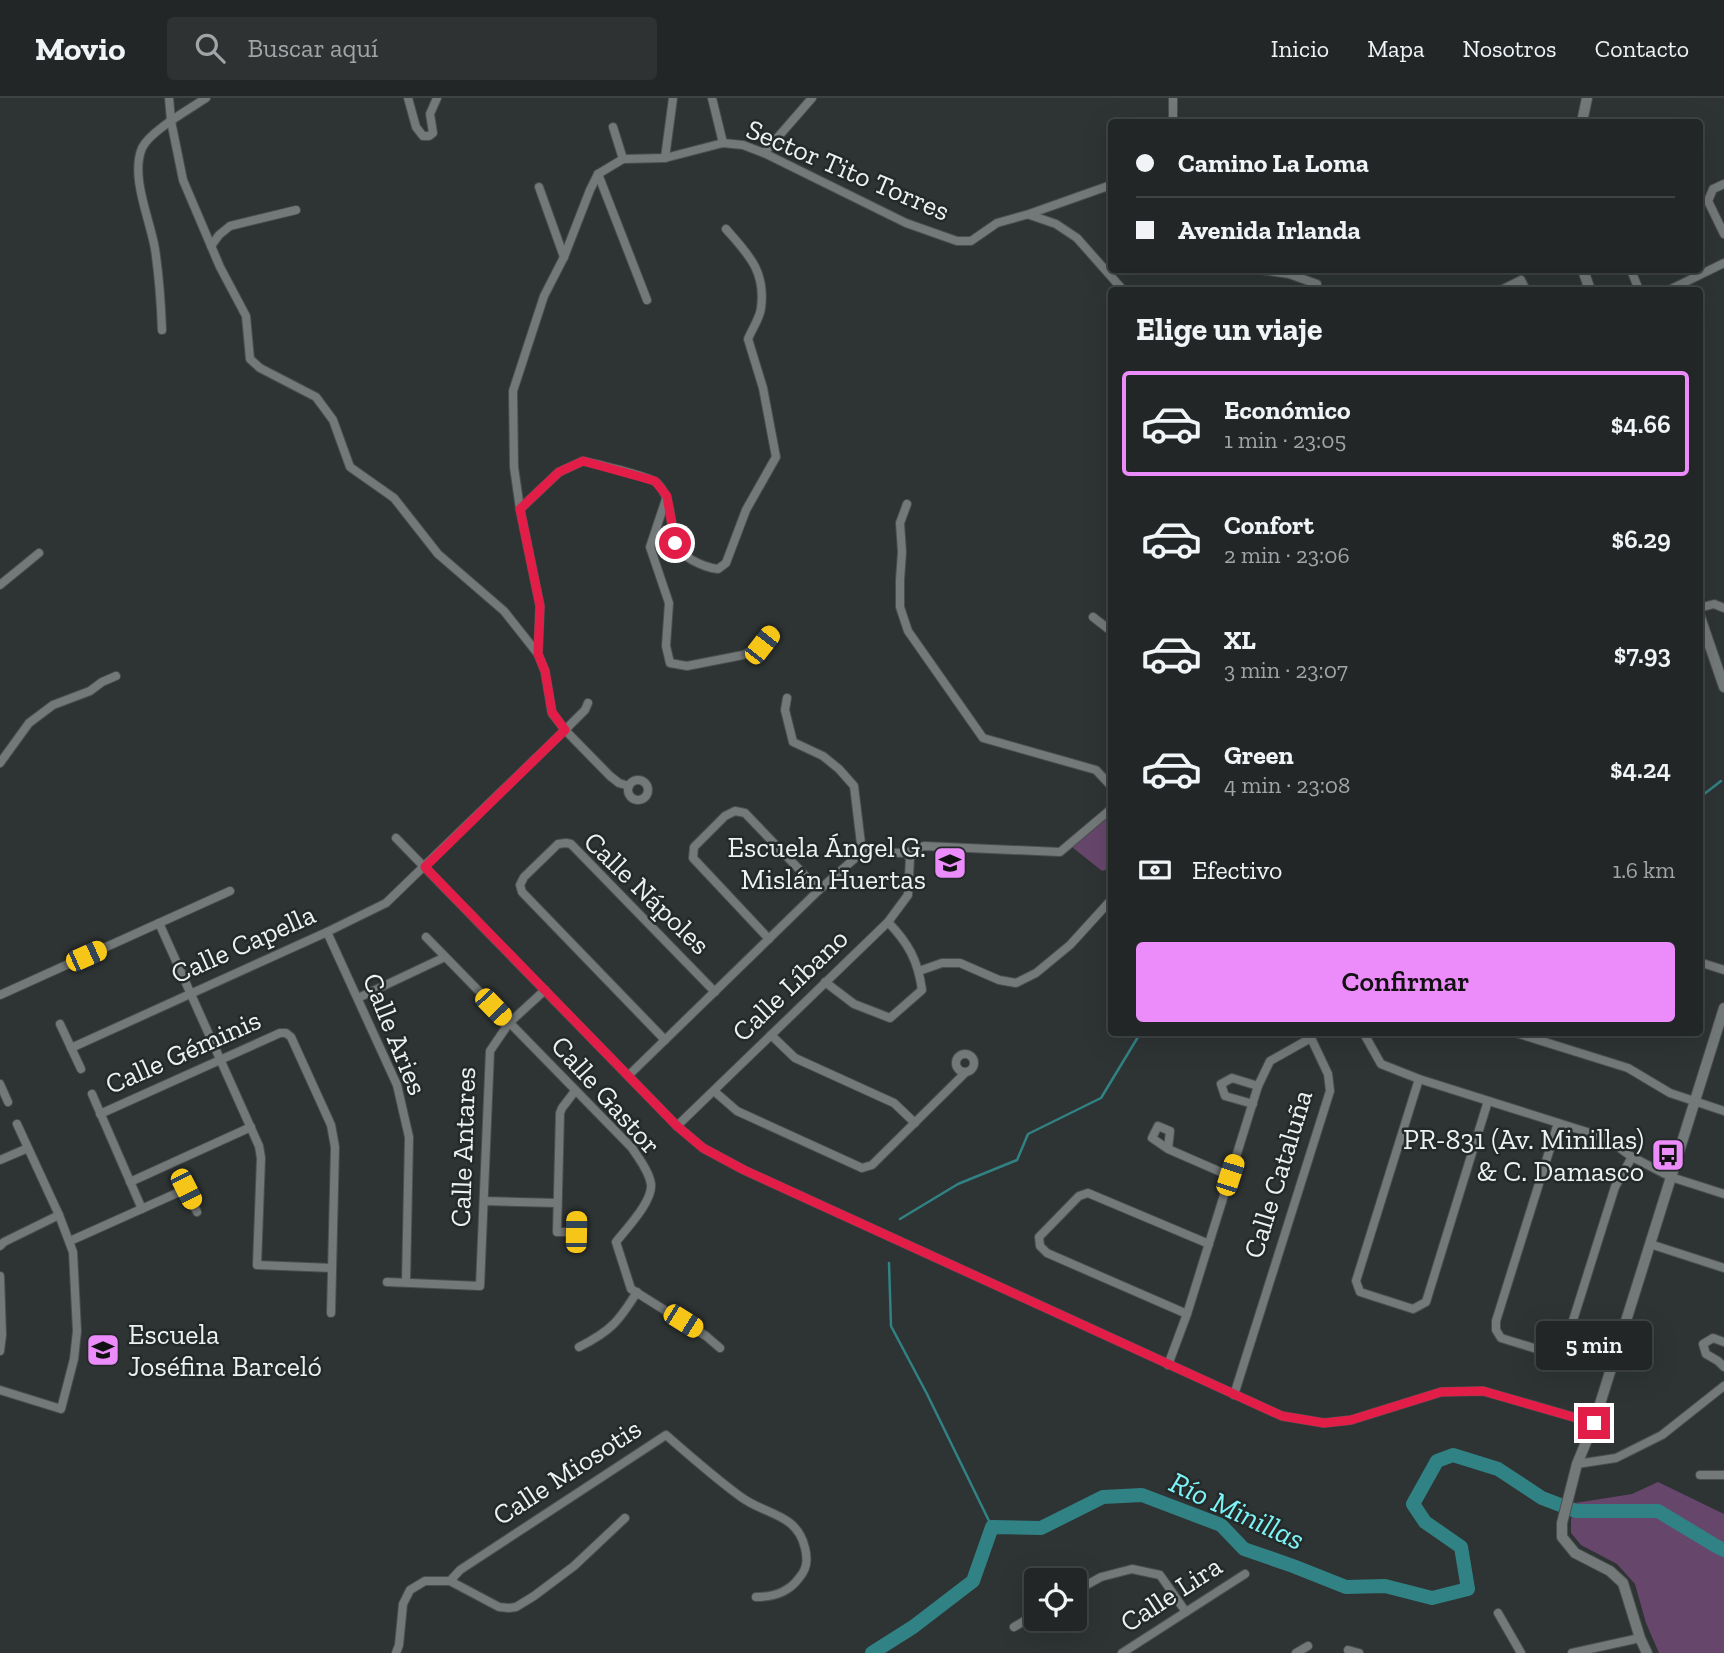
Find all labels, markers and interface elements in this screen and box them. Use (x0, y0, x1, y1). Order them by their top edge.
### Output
search box (167, 17, 657, 80)
text: Movio (35, 29, 125, 68)
icon: search (191, 29, 229, 67)
text: Buscar aquí (247, 32, 378, 64)
text: Inicio (1271, 34, 1329, 63)
text: Mapa (1367, 34, 1424, 63)
text: Nosotros (1462, 34, 1557, 63)
text: Contacto (1595, 34, 1689, 63)
street label: Sector Tito Torres (741, 112, 955, 228)
text: Camino La Loma (1178, 147, 1369, 179)
text: Avenida Irlanda (1178, 214, 1361, 246)
text: Elige un viaje (1136, 310, 1323, 348)
icon: car (1140, 392, 1203, 455)
text: Económico (1224, 394, 1351, 426)
text: $4.66 (1611, 408, 1671, 440)
text: 1 min · 23:05 (1224, 426, 1346, 454)
icon: car (1140, 507, 1203, 570)
text: Confort (1224, 509, 1314, 541)
text: $6.29 (1611, 523, 1671, 555)
route start (659, 527, 691, 559)
text: 2 min · 23:06 (1224, 541, 1350, 569)
car (741, 622, 784, 668)
icon: car (1140, 622, 1203, 685)
text: XL (1224, 624, 1256, 656)
text: $7.93 (1614, 638, 1671, 670)
text: 3 min · 23:07 (1224, 656, 1348, 684)
icon: car (1140, 737, 1203, 800)
text: Green (1224, 739, 1294, 771)
text: $4.24 (1610, 753, 1671, 785)
text: 4 min · 23:08 (1224, 771, 1350, 799)
street label: Calle Nápoles (577, 825, 717, 961)
place label: Escuela Ángel G. Mislán Huertas (728, 831, 926, 896)
school or university icon: Escuela Ángel G. Mislán Huertas (931, 844, 969, 882)
icon: cash (1136, 851, 1174, 889)
text: Efectivo (1192, 854, 1282, 886)
text: 1.6 km (1612, 856, 1675, 884)
street label: Calle Capella (166, 897, 321, 991)
street label: Calle Líbano (725, 922, 855, 1048)
car (63, 938, 110, 974)
button: Confirmar (1136, 942, 1675, 1022)
street label: Calle Aries (356, 968, 434, 1100)
car (471, 985, 516, 1029)
street label: Calle Géminis (100, 1003, 266, 1101)
street label: Calle Gastor (544, 1029, 668, 1161)
street label: Calle Antares (444, 1066, 482, 1228)
street label: Calle Cataluña (1237, 1085, 1319, 1262)
place label: PR-831 (Av. Minillas) & C. Damasco (1403, 1123, 1644, 1188)
bus stop icon: PR-831 (Av. Minillas) & C. Damasco (1649, 1136, 1687, 1174)
car (1214, 1152, 1247, 1198)
car (168, 1166, 205, 1212)
car (566, 1211, 587, 1253)
car (660, 1301, 707, 1341)
place label: Escuela Joséfina Barceló (128, 1318, 322, 1383)
callout: 5 min (1536, 1322, 1652, 1370)
school or university icon: Escuela Joséfina Barceló (84, 1331, 122, 1369)
text: 5 min (1566, 1331, 1622, 1359)
route end (1578, 1407, 1610, 1439)
street label: Calle Miosotis (487, 1412, 647, 1532)
water label: Río Minillas (1164, 1464, 1310, 1558)
street label: Calle Lira (1114, 1549, 1228, 1639)
map controls (1024, 1568, 1087, 1631)
button: locate (1024, 1568, 1087, 1631)

